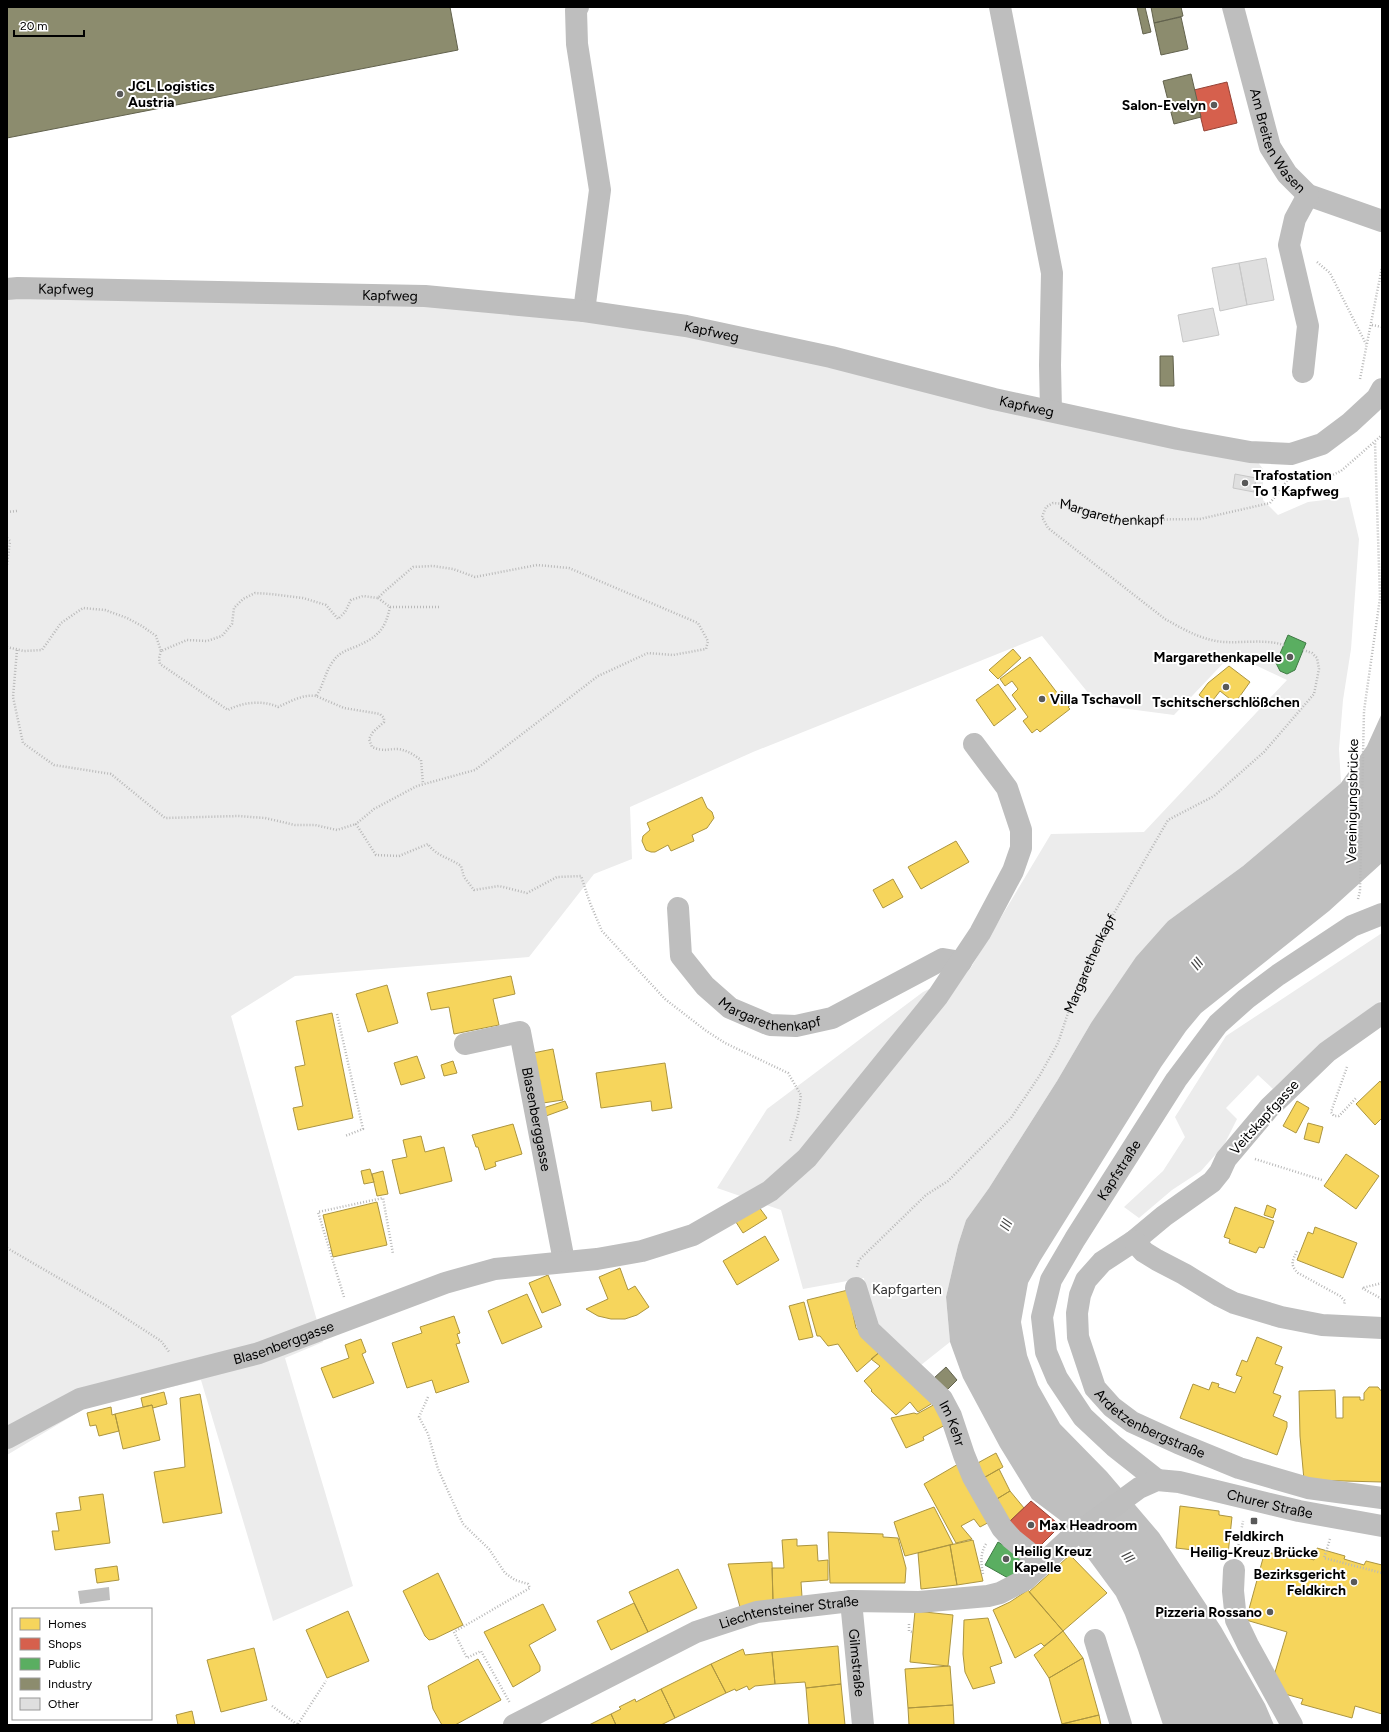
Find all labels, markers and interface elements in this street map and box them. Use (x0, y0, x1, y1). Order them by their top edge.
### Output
scale bar (14, 12, 84, 38)
text: 20 m (20, 19, 48, 33)
place label: JCL Logistics Austria (128, 78, 215, 111)
street label: Am Breiten Wasen (1246, 87, 1309, 197)
marker: JCL Logistics Austria (115, 89, 125, 99)
place label: Salon-Evelyn (1122, 97, 1206, 114)
marker: Salon-Evelyn (1209, 100, 1219, 110)
street label: Kapfweg (38, 280, 94, 298)
street label: Kapfweg (362, 287, 418, 305)
street label: Kapfweg (682, 318, 740, 346)
street label: Kapfweg (998, 392, 1056, 421)
place label: Trafostation To 1 Kapfweg (1253, 467, 1339, 500)
marker: Trafostation To 1 Kapfweg (1240, 478, 1250, 488)
street label: Margarethenkapf (1059, 496, 1165, 529)
place label: Margarethenkapelle (1154, 649, 1282, 666)
marker: Margarethenkapelle (1285, 652, 1295, 662)
marker: Tschitscherschlößchen (1221, 682, 1231, 692)
place label: Villa Tschavoll (1050, 691, 1141, 708)
marker: Villa Tschavoll (1037, 694, 1047, 704)
place label: Tschitscherschlößchen (1152, 694, 1300, 711)
street label: Vereinigungsbrücke (1343, 738, 1362, 863)
street label: Margarethenkapf (1061, 911, 1121, 1016)
water label: Ill (1187, 954, 1208, 974)
street label: Margarethenkapf (715, 994, 824, 1035)
street label: Blasenberggasse (518, 1066, 555, 1173)
street label: Veitskapfgasse (1226, 1076, 1303, 1158)
street label: Kapfstraße (1094, 1137, 1145, 1204)
water label: Ill (996, 1216, 1017, 1234)
park label: Kapfgarten (872, 1281, 942, 1298)
street label: Blasenberggasse (231, 1317, 337, 1368)
street label: Ardetzenbergstraße (1091, 1385, 1208, 1462)
street label: Im Kehr (935, 1398, 969, 1449)
street label: Churer Straße (1225, 1486, 1314, 1522)
marker: Feldkirch Heilig-Kreuz Brücke (1249, 1516, 1259, 1526)
place label: Max Headroom (1039, 1517, 1137, 1534)
marker: Max Headroom (1026, 1520, 1036, 1530)
place label: Feldkirch Heilig-Kreuz Brücke (1190, 1528, 1318, 1561)
place label: Heilig Kreuz Kapelle (1014, 1543, 1092, 1576)
water label: Ill (1118, 1547, 1139, 1567)
marker: Heilig Kreuz Kapelle (1001, 1554, 1011, 1564)
place label: Bezirksgericht Feldkirch (1254, 1566, 1346, 1599)
marker: Bezirksgericht Feldkirch (1349, 1577, 1359, 1587)
street label: Liechtensteiner Straße (717, 1593, 859, 1633)
place label: Pizzeria Rossano (1155, 1604, 1262, 1621)
marker: Pizzeria Rossano (1265, 1607, 1275, 1617)
legend (12, 1608, 152, 1720)
text: Homes (48, 1617, 87, 1631)
street label: Gilmstraße (845, 1628, 868, 1698)
text: Shops (48, 1637, 82, 1651)
text: Public (48, 1657, 81, 1671)
text: Industry (48, 1677, 93, 1691)
text: Other (48, 1697, 79, 1711)

